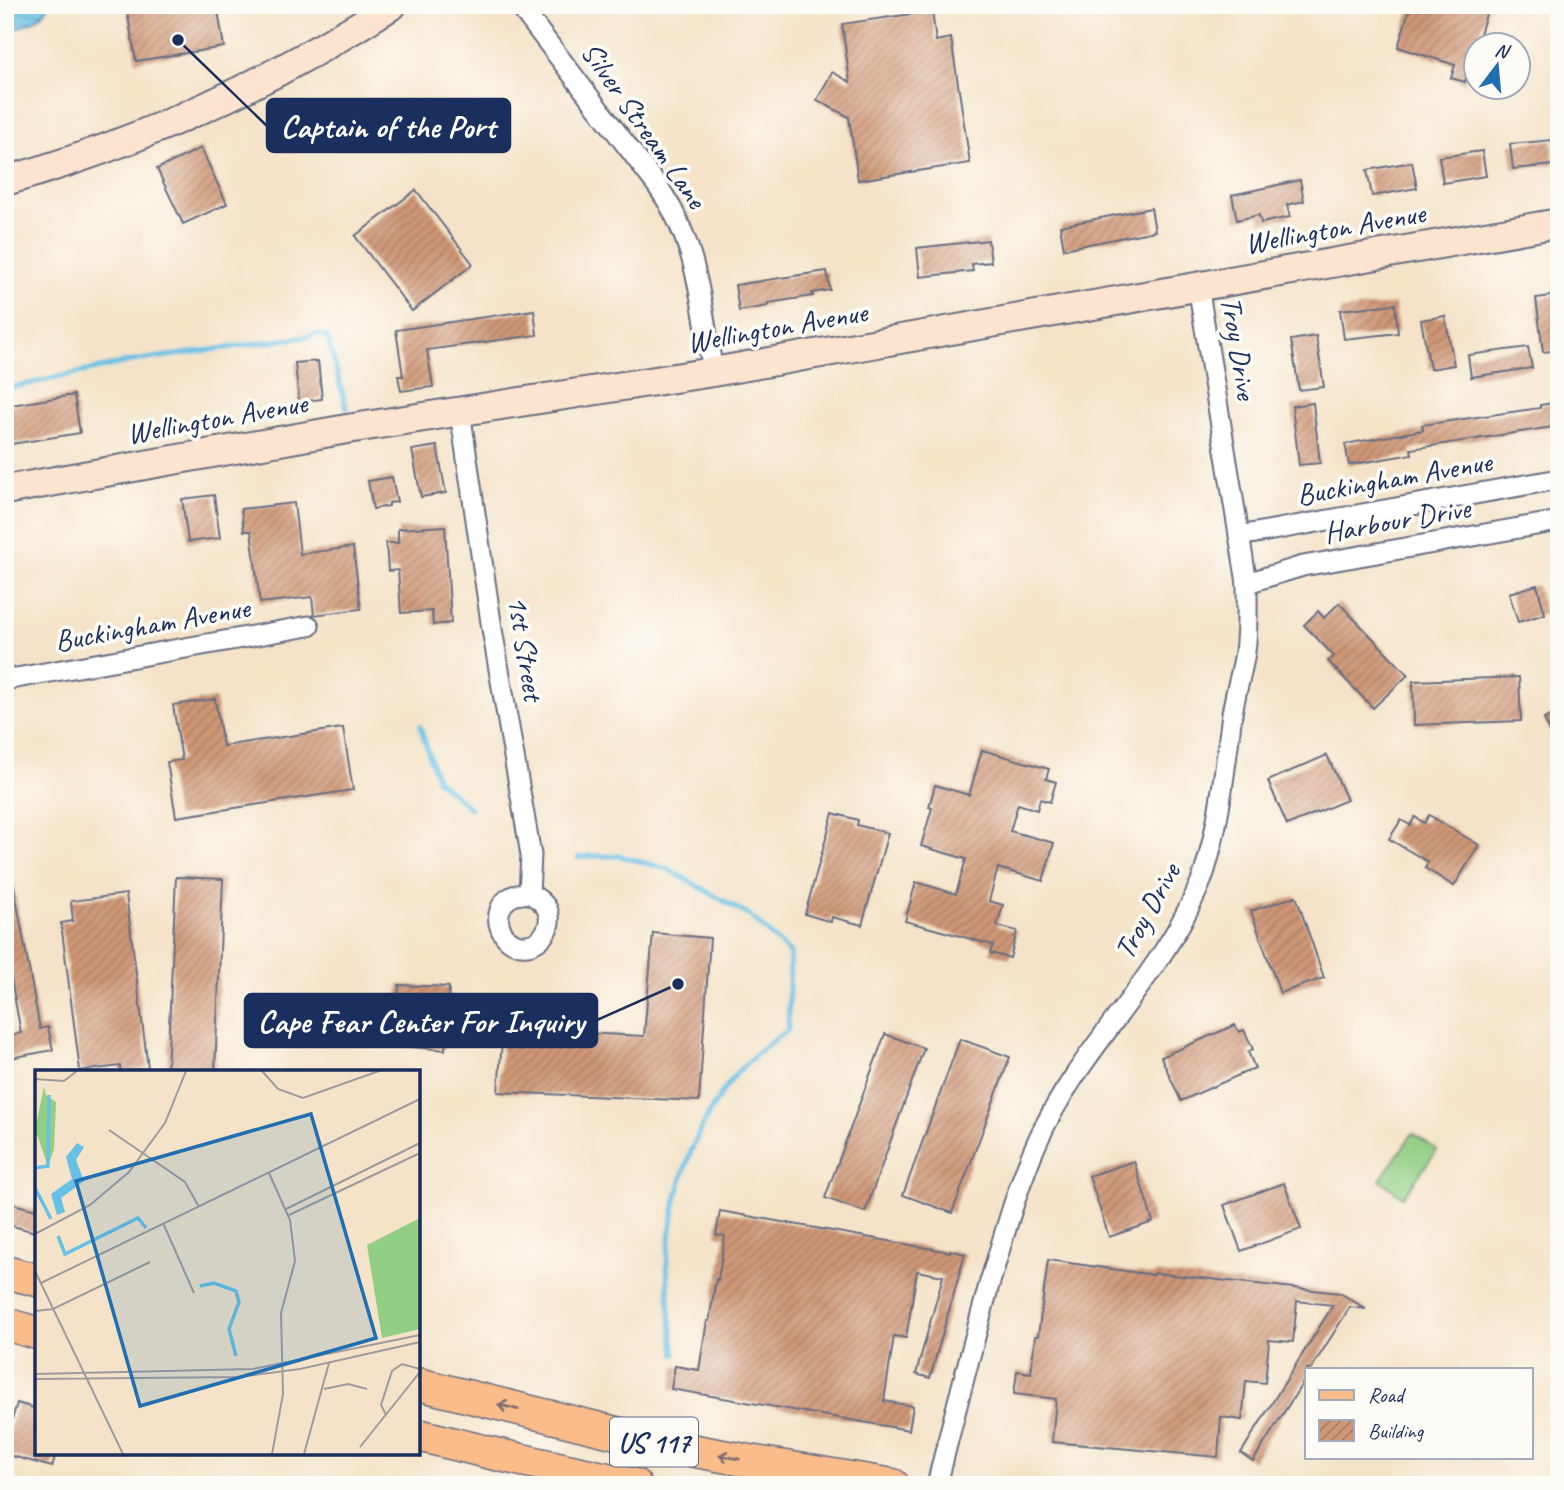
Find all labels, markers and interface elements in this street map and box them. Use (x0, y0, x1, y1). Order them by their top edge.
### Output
north arrow (1462, 32, 1532, 102)
street label: Silver Stream Lane (573, 34, 717, 217)
text: N (1492, 37, 1513, 65)
callout: Captain of the Port (267, 99, 510, 152)
text: Captain of the Port (281, 106, 499, 147)
street label: Wellington Avenue (1242, 193, 1430, 263)
street label: Wellington Avenue (684, 292, 872, 362)
street label: Troy Drive (1212, 294, 1266, 404)
street label: Wellington Avenue (124, 383, 312, 453)
street label: Buckingham Avenue (1294, 442, 1497, 514)
street label: Harbour Drive (1321, 488, 1475, 552)
street label: Buckingham Avenue (52, 588, 255, 660)
street label: 1st Street (499, 593, 554, 706)
street label: Troy Drive (1105, 854, 1190, 966)
callout: Cape Fear Center For Inquiry (245, 994, 597, 1047)
text: Cape Fear Center For Inquiry (258, 1001, 587, 1042)
inset map (35, 1070, 420, 1455)
legend (1305, 1368, 1532, 1458)
text: Road (1368, 1382, 1407, 1408)
one-way arrow (497, 1400, 520, 1413)
road number: US 117 (610, 1418, 698, 1466)
text: Building (1368, 1418, 1425, 1444)
one-way arrow (718, 1450, 741, 1464)

